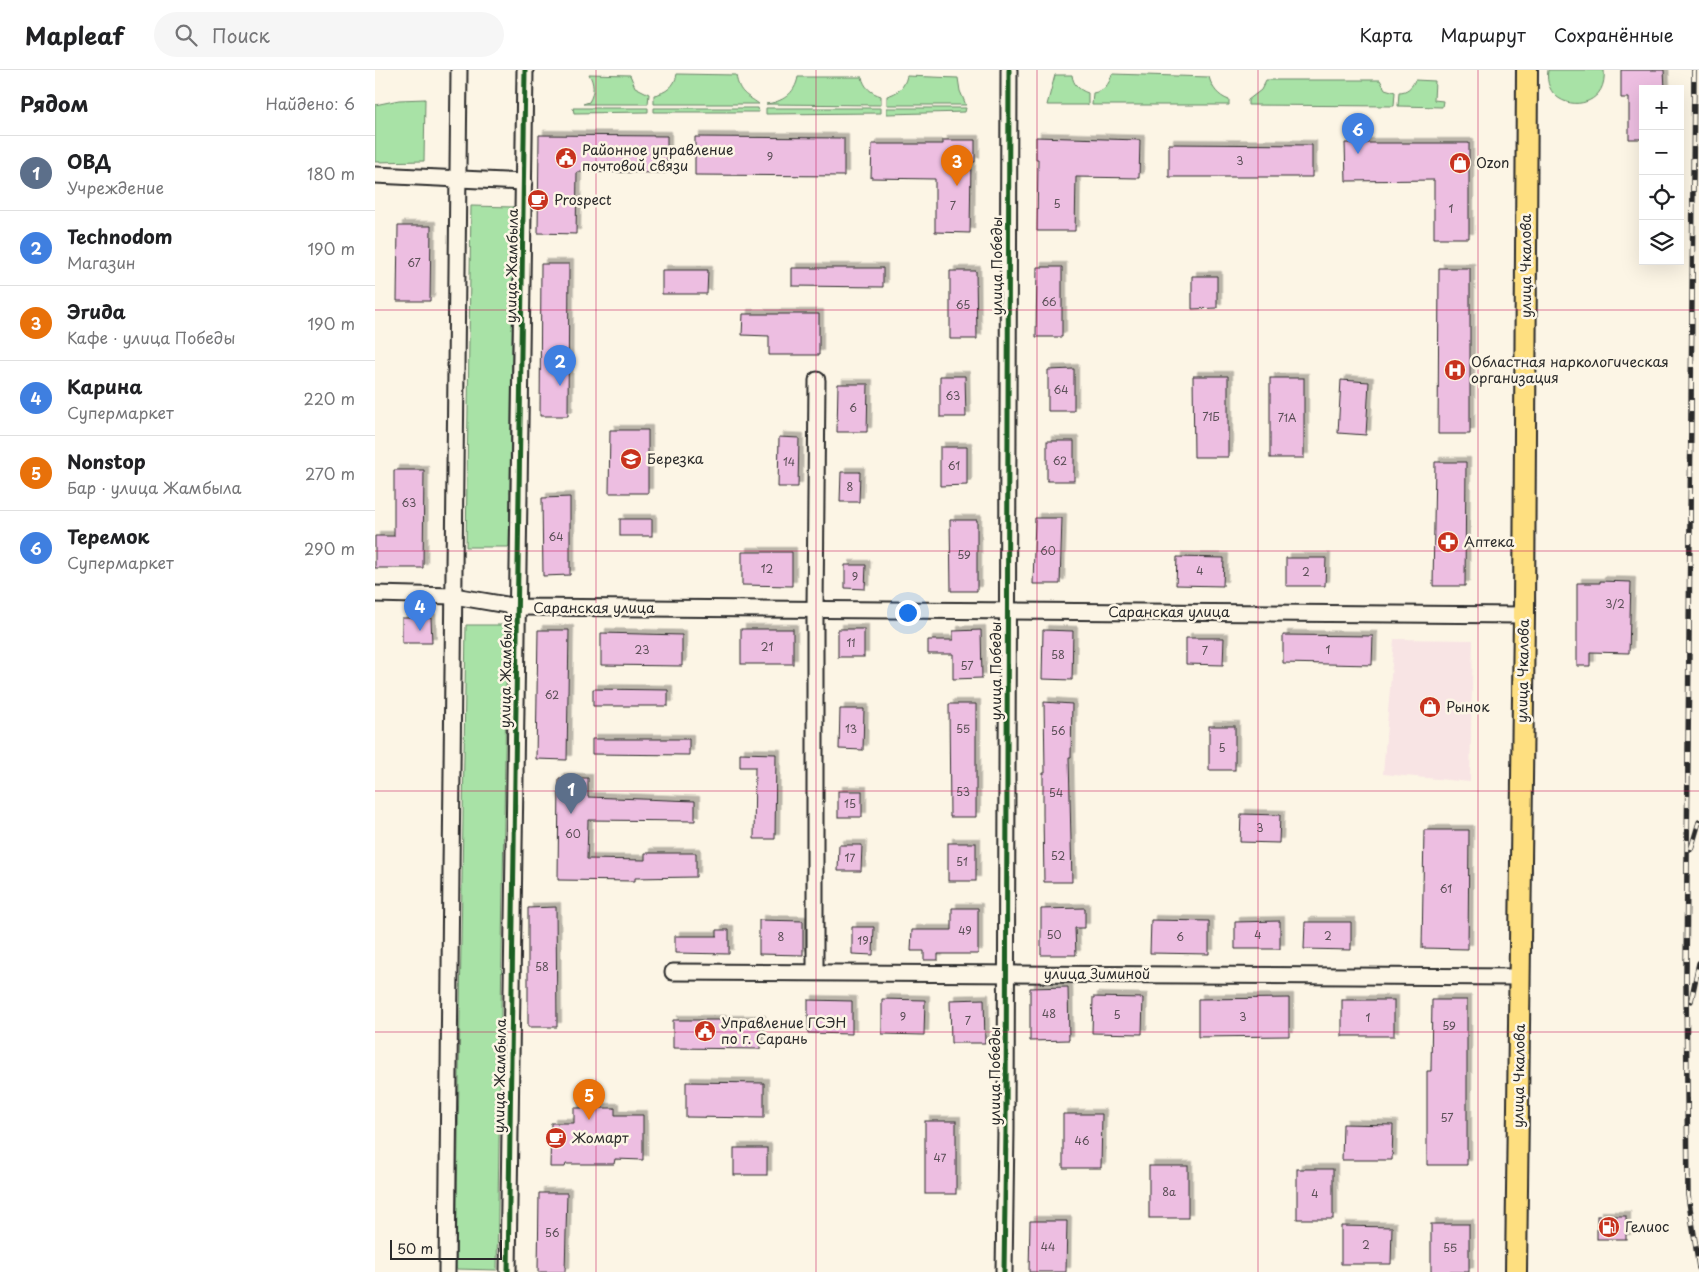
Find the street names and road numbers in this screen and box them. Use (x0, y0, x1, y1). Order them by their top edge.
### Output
street label: улица Жамбыла (500, 208, 523, 323)
street label: улица Чкалова (1515, 214, 1536, 318)
street label: улица Победы (986, 217, 1007, 315)
street label: Саранская улица (533, 597, 655, 618)
street label: Саранская улица (1108, 601, 1230, 622)
street label: улица Жамбыла (494, 613, 517, 728)
street label: улица Чкалова (1511, 619, 1534, 723)
street label: улица Победы (985, 622, 1006, 720)
street label: улица Зиминой (1044, 963, 1150, 984)
street label: улица Жамбыла (488, 1018, 511, 1133)
street label: улица Чкалова (1507, 1024, 1530, 1128)
street label: улица Победы (984, 1027, 1005, 1125)

